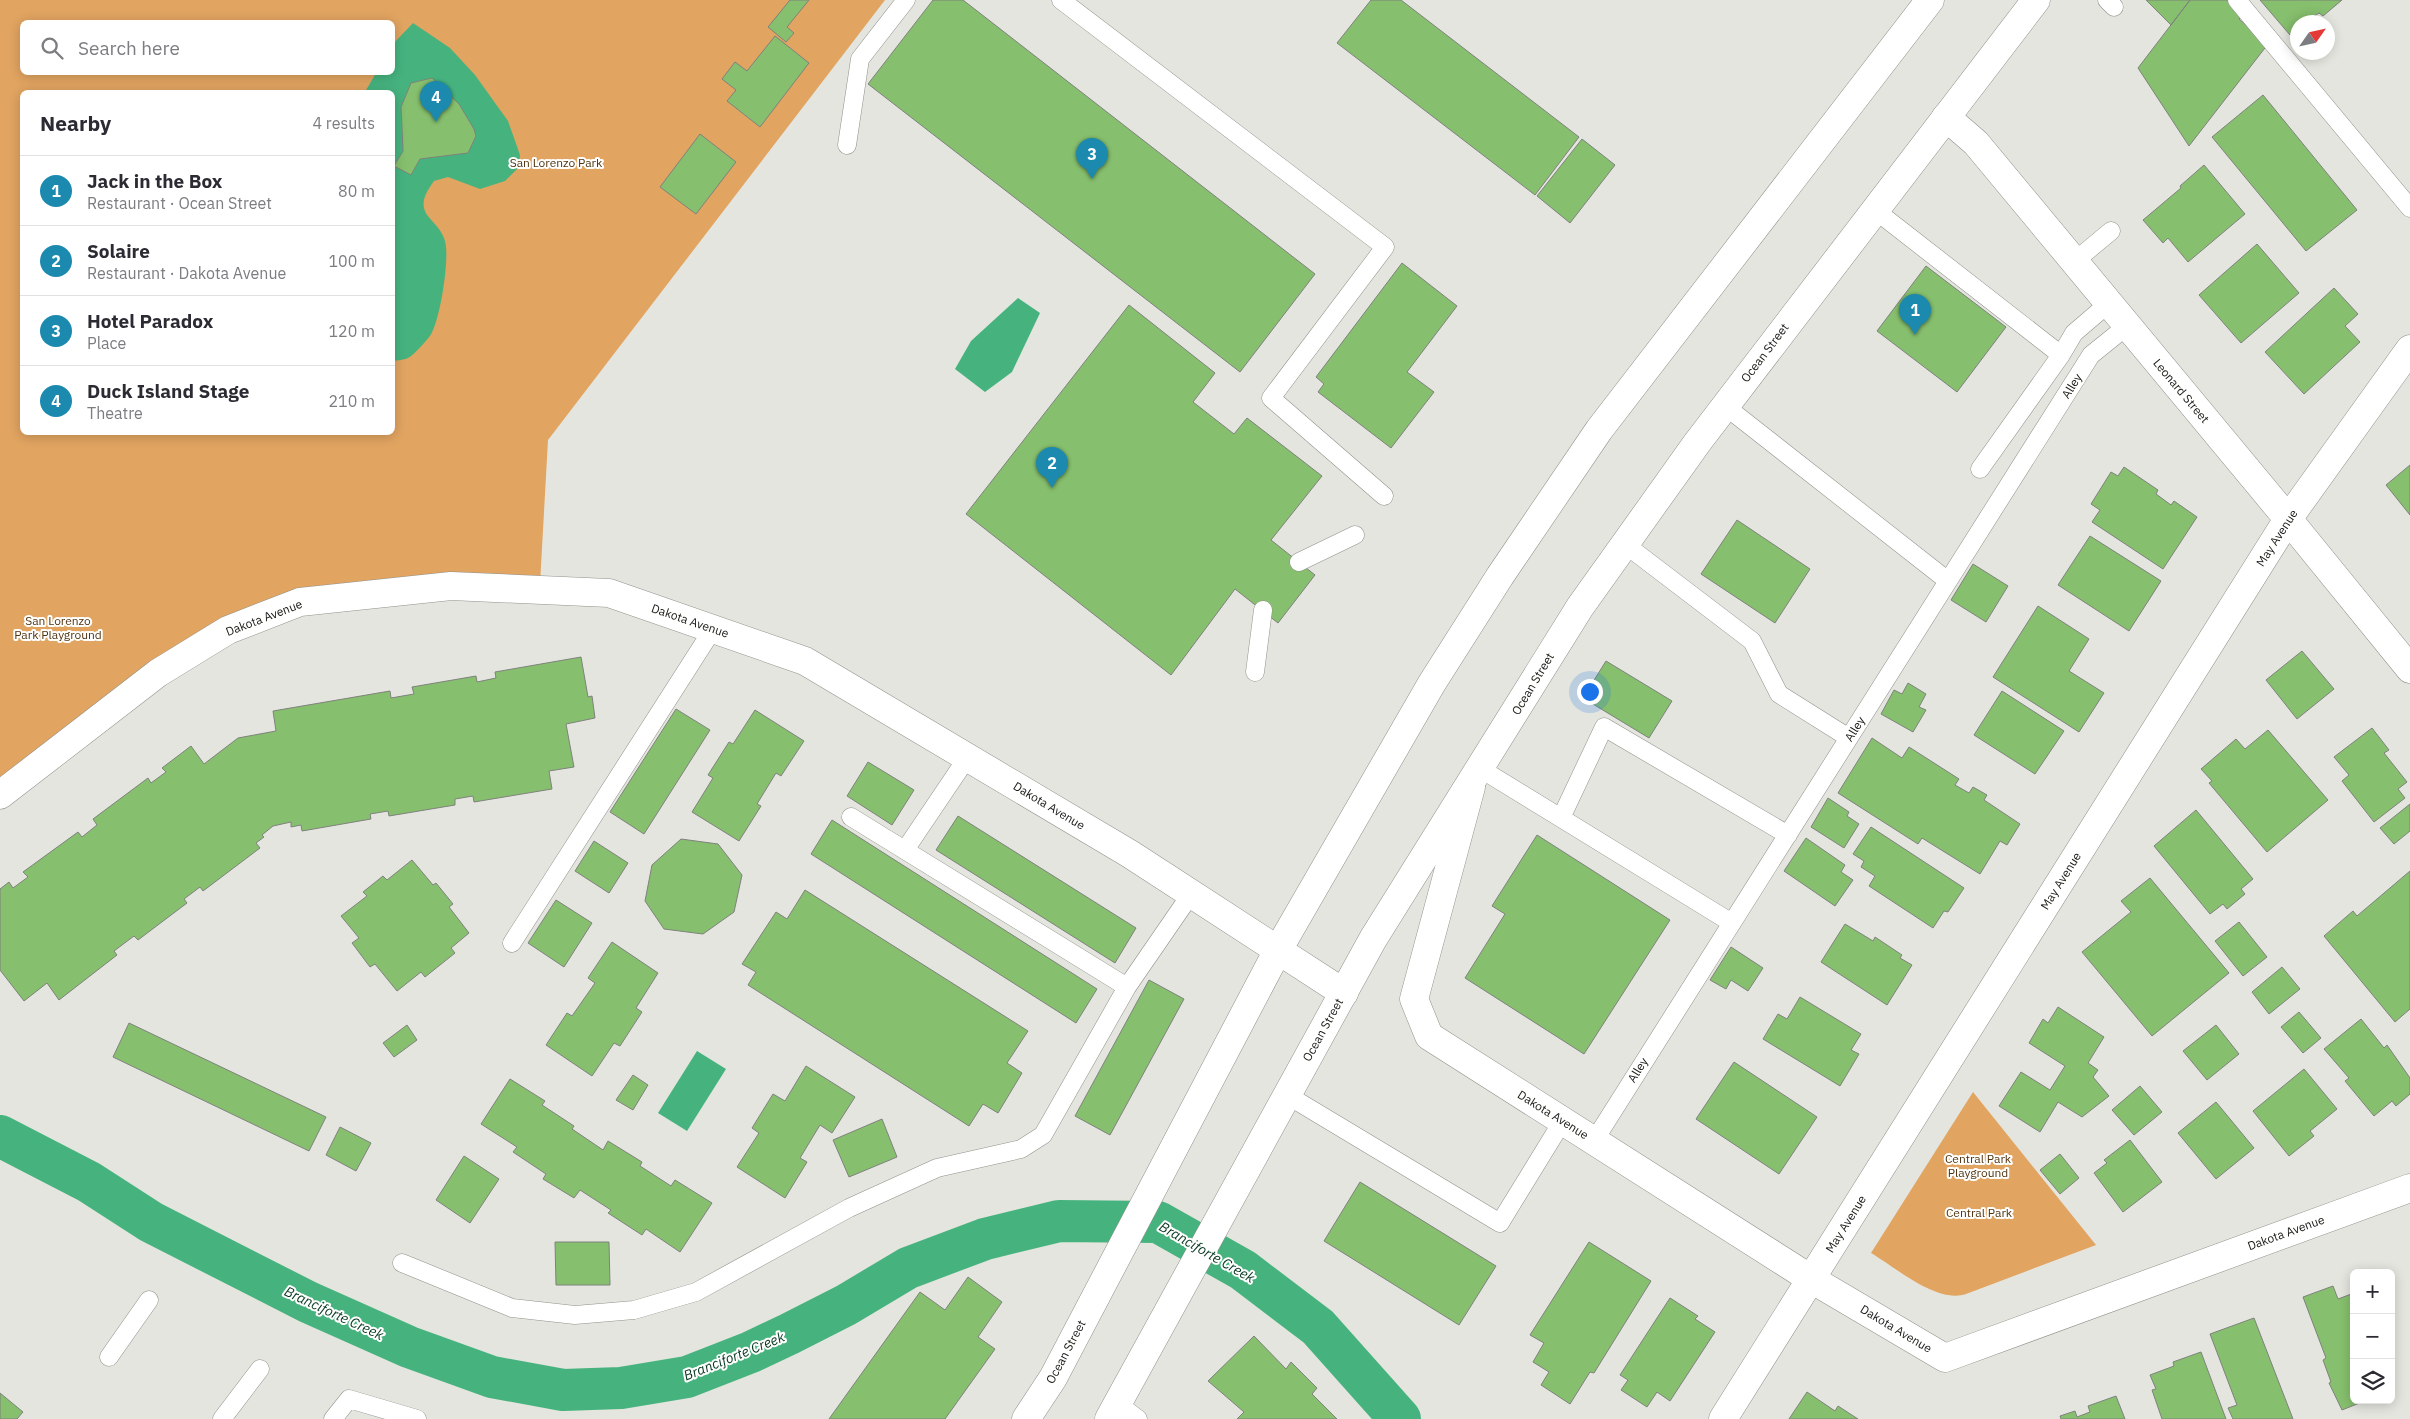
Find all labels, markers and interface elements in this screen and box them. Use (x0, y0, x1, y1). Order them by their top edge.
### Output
north arrow (2290, 15, 2335, 60)
search box (20, 20, 395, 75)
icon: search (38, 34, 66, 62)
text: Search here (78, 36, 180, 60)
pin: 4 (420, 81, 452, 122)
text: Nearby (40, 109, 111, 137)
text: 4 results (312, 113, 375, 133)
pin: 3 (1076, 138, 1108, 179)
park label: San Lorenzo Park (510, 155, 603, 170)
text: Jack in the Box (87, 169, 222, 193)
text: 1 (51, 181, 61, 201)
text: 80 m (338, 181, 375, 201)
text: Restaurant · Ocean Street (87, 193, 272, 213)
text: Solaire (87, 239, 150, 263)
text: 2 (51, 251, 61, 271)
text: 100 m (328, 251, 375, 271)
text: Restaurant · Dakota Avenue (87, 263, 286, 283)
pin: 1 (1899, 294, 1931, 335)
text: Hotel Paradox (87, 309, 213, 333)
street label: Ocean Street (1738, 320, 1792, 385)
text: 3 (51, 321, 61, 341)
text: 120 m (328, 321, 375, 341)
text: Place (87, 333, 126, 353)
street label: Leonard Street (2150, 355, 2213, 426)
street label: Alley (2058, 370, 2085, 401)
text: Duck Island Stage (87, 379, 249, 403)
text: 4 (51, 391, 61, 411)
text: 210 m (328, 391, 375, 411)
text: Theatre (87, 403, 143, 423)
pin: 2 (1036, 447, 1068, 488)
street label: May Avenue (2253, 506, 2301, 569)
street label: Dakota Avenue (223, 596, 305, 639)
street label: Dakota Avenue (650, 600, 731, 641)
park label: San Lorenzo Park Playground (14, 613, 102, 642)
street label: Ocean Street (1508, 650, 1557, 718)
your location (1577, 679, 1603, 705)
street label: Alley (1841, 713, 1868, 744)
street label: Dakota Avenue (1011, 778, 1088, 833)
street label: May Avenue (2037, 849, 2084, 912)
street label: Ocean Street (1299, 995, 1346, 1064)
street label: Alley (1624, 1054, 1651, 1085)
street label: Dakota Avenue (1515, 1087, 1592, 1143)
park label: Central Park Playground (1945, 1151, 2012, 1180)
street label: May Avenue (1822, 1192, 1869, 1255)
park label: Central Park (1946, 1205, 2013, 1220)
street label: Dakota Avenue (2245, 1212, 2327, 1253)
water label: Branciforte Creek (1156, 1217, 1259, 1287)
map controls (2350, 1269, 2395, 1404)
button: + (2350, 1269, 2395, 1314)
water label: Branciforte Creek (282, 1282, 387, 1344)
street label: Dakota Avenue (1858, 1301, 1935, 1356)
button: − (2350, 1314, 2395, 1359)
street label: Ocean Street (1042, 1317, 1089, 1386)
water label: Branciforte Creek (681, 1327, 788, 1384)
button: layers (2350, 1359, 2395, 1404)

